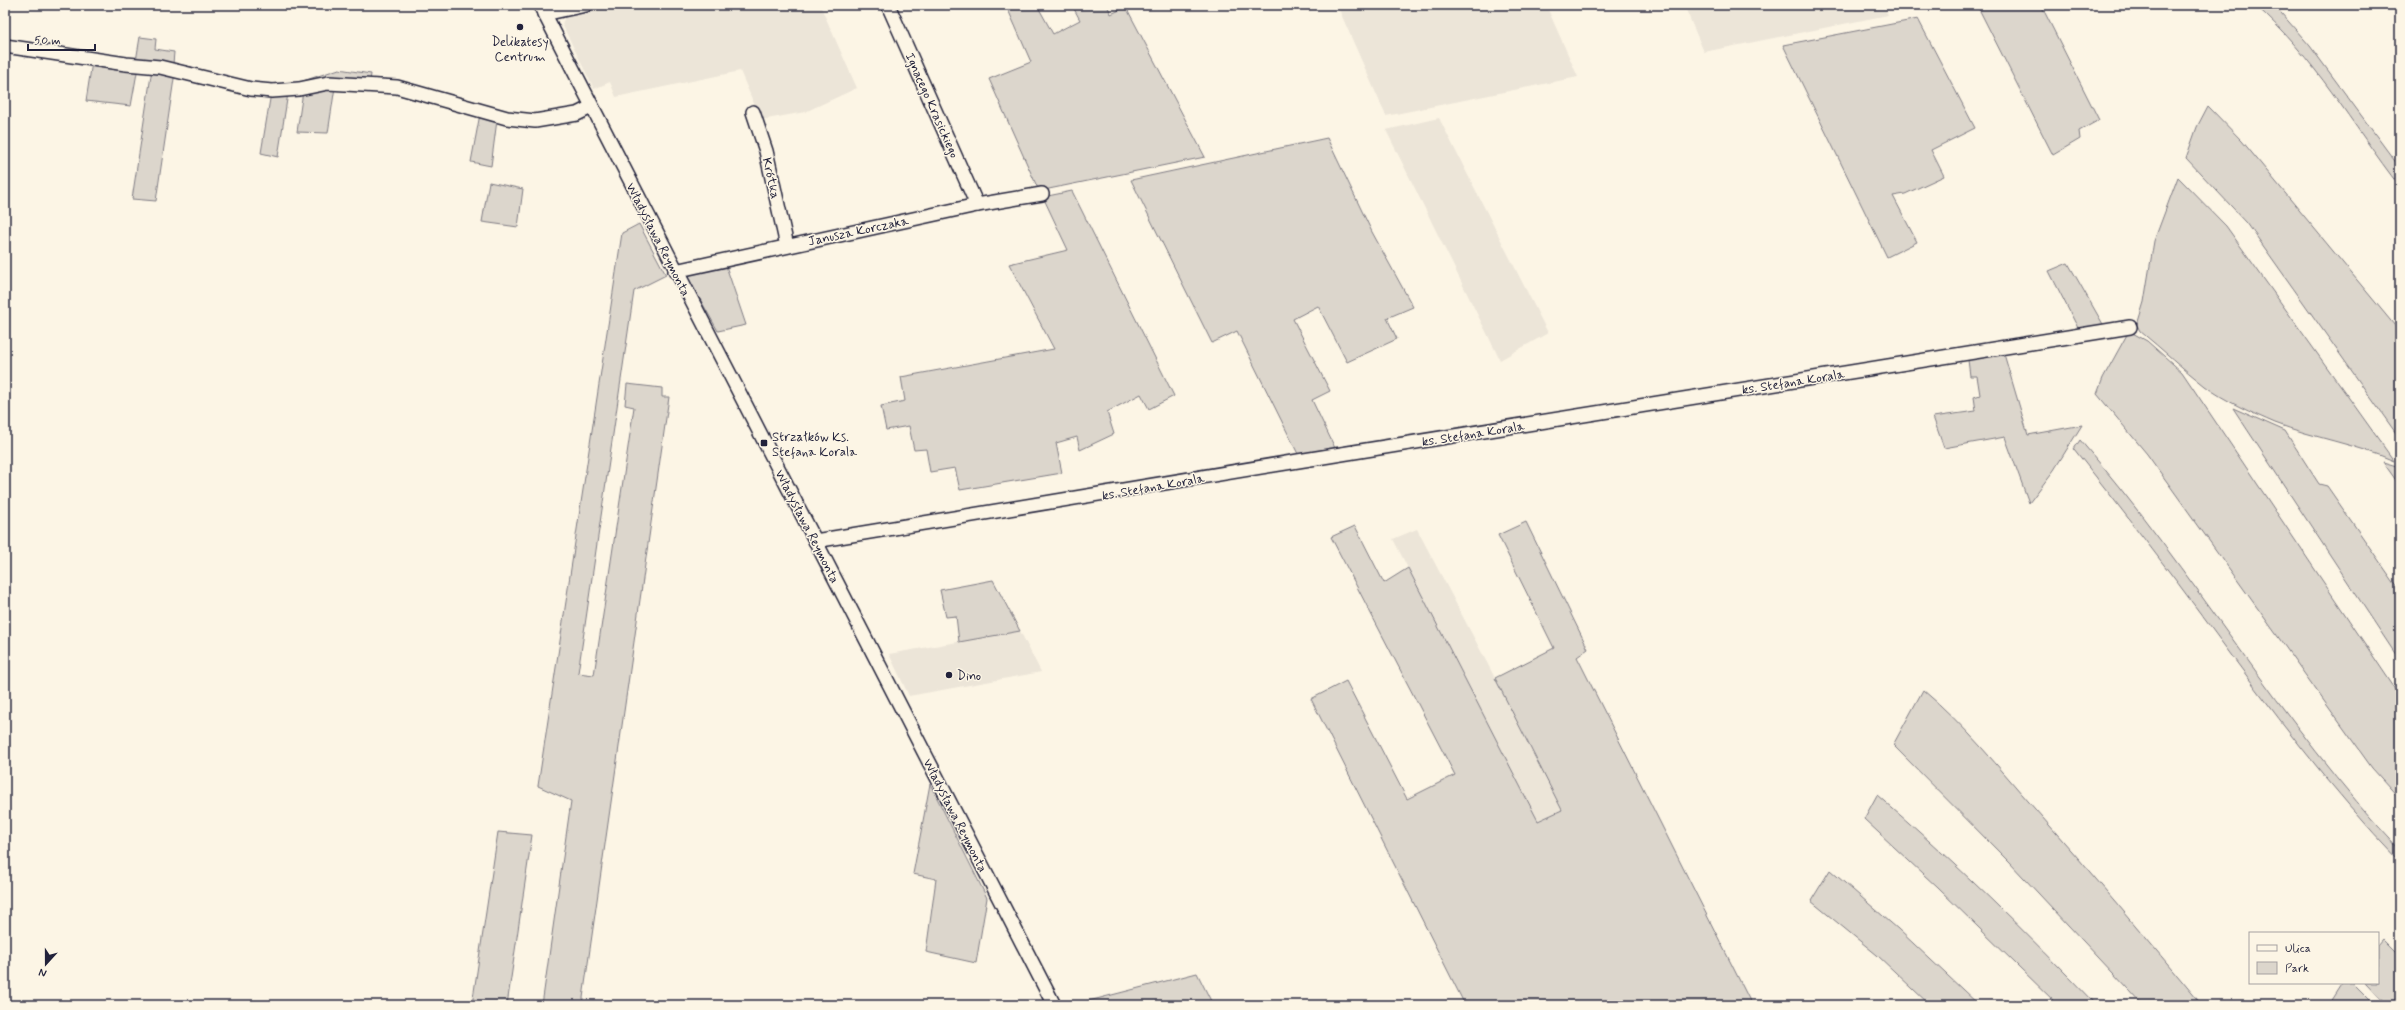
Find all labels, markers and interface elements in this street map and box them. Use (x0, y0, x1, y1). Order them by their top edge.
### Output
marker: Delikatesy Centrum (515, 22, 525, 32)
scale bar (28, 26, 95, 52)
text: 50 m (34, 33, 61, 49)
place label: Delikatesy Centrum (491, 34, 549, 66)
street label: Ignacego Krasickiego (901, 50, 962, 161)
street label: Krótka (758, 156, 784, 201)
street label: Władysława Reymonta (622, 180, 694, 299)
street label: Janusza Korczaka (807, 212, 910, 250)
street label: ks. Stefana Korala (1741, 366, 1846, 399)
street label: ks. Stefana Korala (1421, 418, 1526, 451)
place label: Strzałków Ks. Stefana Korala (772, 429, 857, 461)
marker: Strzałków Ks. Stefana Korala (759, 438, 769, 448)
street label: Władysława Reymonta (771, 467, 843, 586)
street label: ks. Stefana Korala (1101, 470, 1206, 505)
place label: Dino (957, 668, 981, 685)
marker: Dino (944, 670, 954, 680)
street label: Władysława Reymonta (919, 756, 991, 875)
legend (2249, 932, 2379, 984)
text: Ulica (2285, 941, 2311, 957)
north arrow (26, 944, 66, 984)
text: Park (2285, 961, 2309, 977)
text: N (37, 965, 49, 980)

